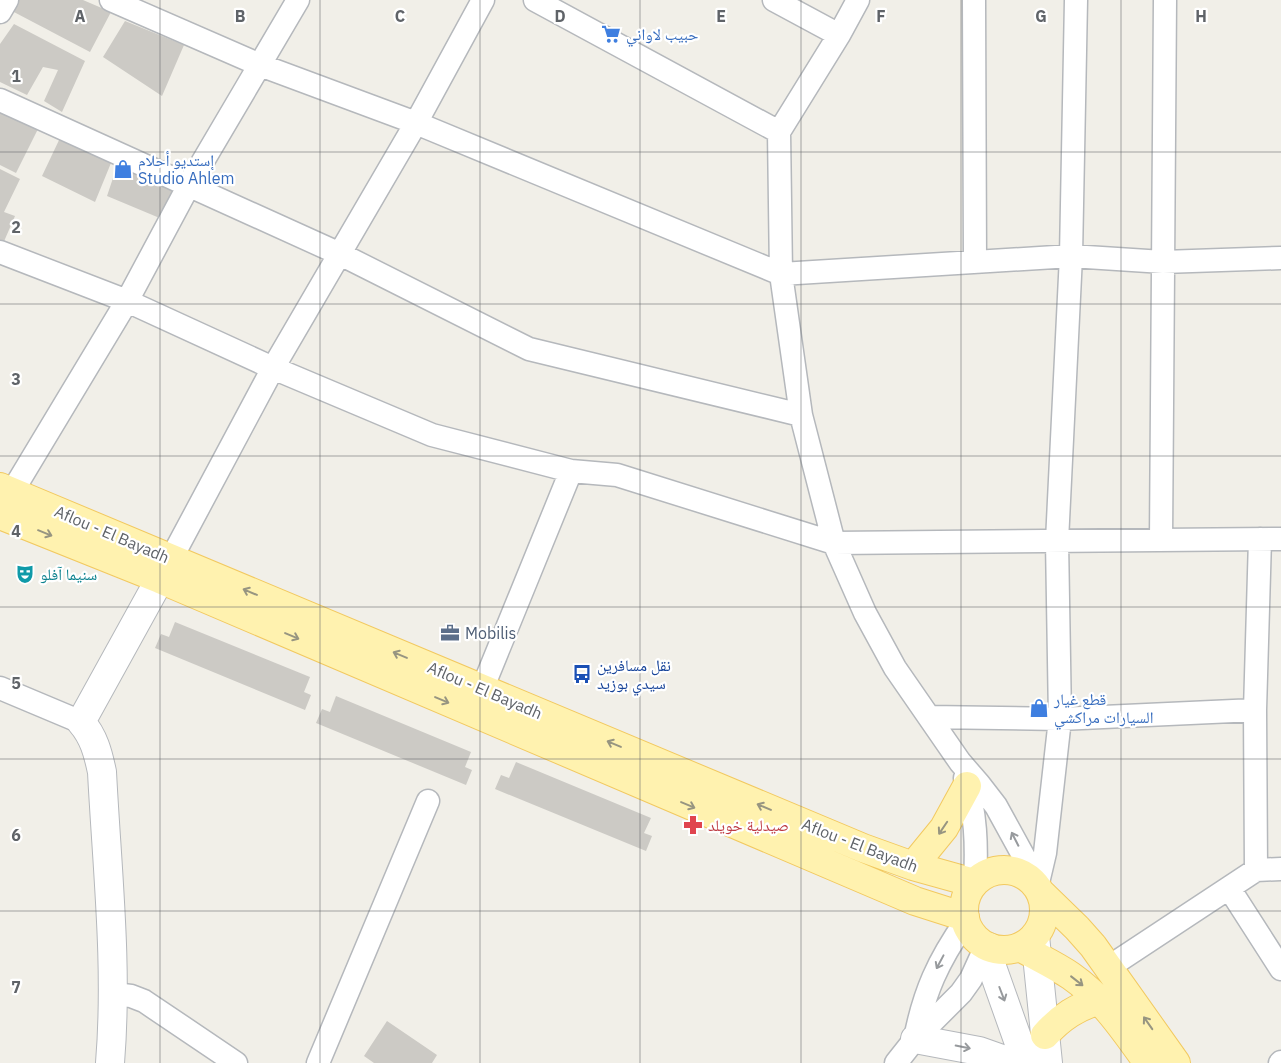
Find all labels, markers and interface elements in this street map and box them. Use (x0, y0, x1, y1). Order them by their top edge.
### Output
text: A (75, 6, 86, 26)
text: B (235, 6, 246, 26)
text: C (395, 6, 405, 26)
text: D (554, 6, 566, 26)
text: E (716, 6, 726, 26)
text: F (876, 6, 886, 26)
text: G (1035, 6, 1047, 26)
text: H (1195, 6, 1207, 26)
supermarket icon: حبيب لاواني (600, 23, 622, 45)
place label: حبيب لاواني (626, 24, 698, 47)
text: 1 (11, 66, 21, 86)
place label: إستديو أحلام Studio Ahlem (138, 150, 234, 188)
shop icon: إستديو أحلام Studio Ahlem (112, 158, 134, 180)
text: 2 (11, 217, 21, 237)
text: 3 (11, 369, 21, 389)
street label: Aflou - El Bayadh (52, 501, 172, 567)
text: 4 (11, 521, 21, 541)
one-way arrow (37, 529, 52, 539)
theatre icon: سنيما آفلو (14, 563, 36, 585)
place label: سنيما آفلو (40, 564, 97, 584)
one-way arrow (243, 587, 258, 596)
office icon: Mobilis (439, 622, 461, 644)
place label: Mobilis (465, 623, 516, 643)
one-way arrow (284, 632, 299, 641)
one-way arrow (393, 649, 408, 659)
place label: نقل مسافرين سيدي بوزيد (597, 655, 671, 696)
street label: Aflou - El Bayadh (425, 657, 545, 723)
bus stop icon: نقل مسافرين سيدي بوزيد (571, 663, 593, 685)
text: 5 (11, 673, 21, 693)
place label: قطع غيار السيارات مراكشي (1053, 689, 1154, 730)
one-way arrow (434, 696, 449, 706)
shop icon: قطع غيار السيارات مراكشي (1028, 697, 1050, 719)
one-way arrow (607, 739, 622, 748)
one-way arrow (680, 800, 695, 810)
one-way arrow (757, 801, 772, 811)
pharmacy icon: صيدلية خويلد (682, 814, 704, 836)
street label: Aflou - El Bayadh (799, 814, 921, 876)
place label: صيدلية خويلد (708, 815, 789, 835)
one-way arrow (938, 821, 948, 835)
text: 6 (11, 825, 21, 845)
one-way arrow (1010, 831, 1020, 846)
one-way arrow (935, 955, 945, 970)
one-way arrow (1070, 976, 1084, 986)
text: 7 (11, 977, 21, 997)
one-way arrow (998, 986, 1007, 1001)
one-way arrow (1143, 1016, 1153, 1030)
one-way arrow (955, 1043, 971, 1053)

